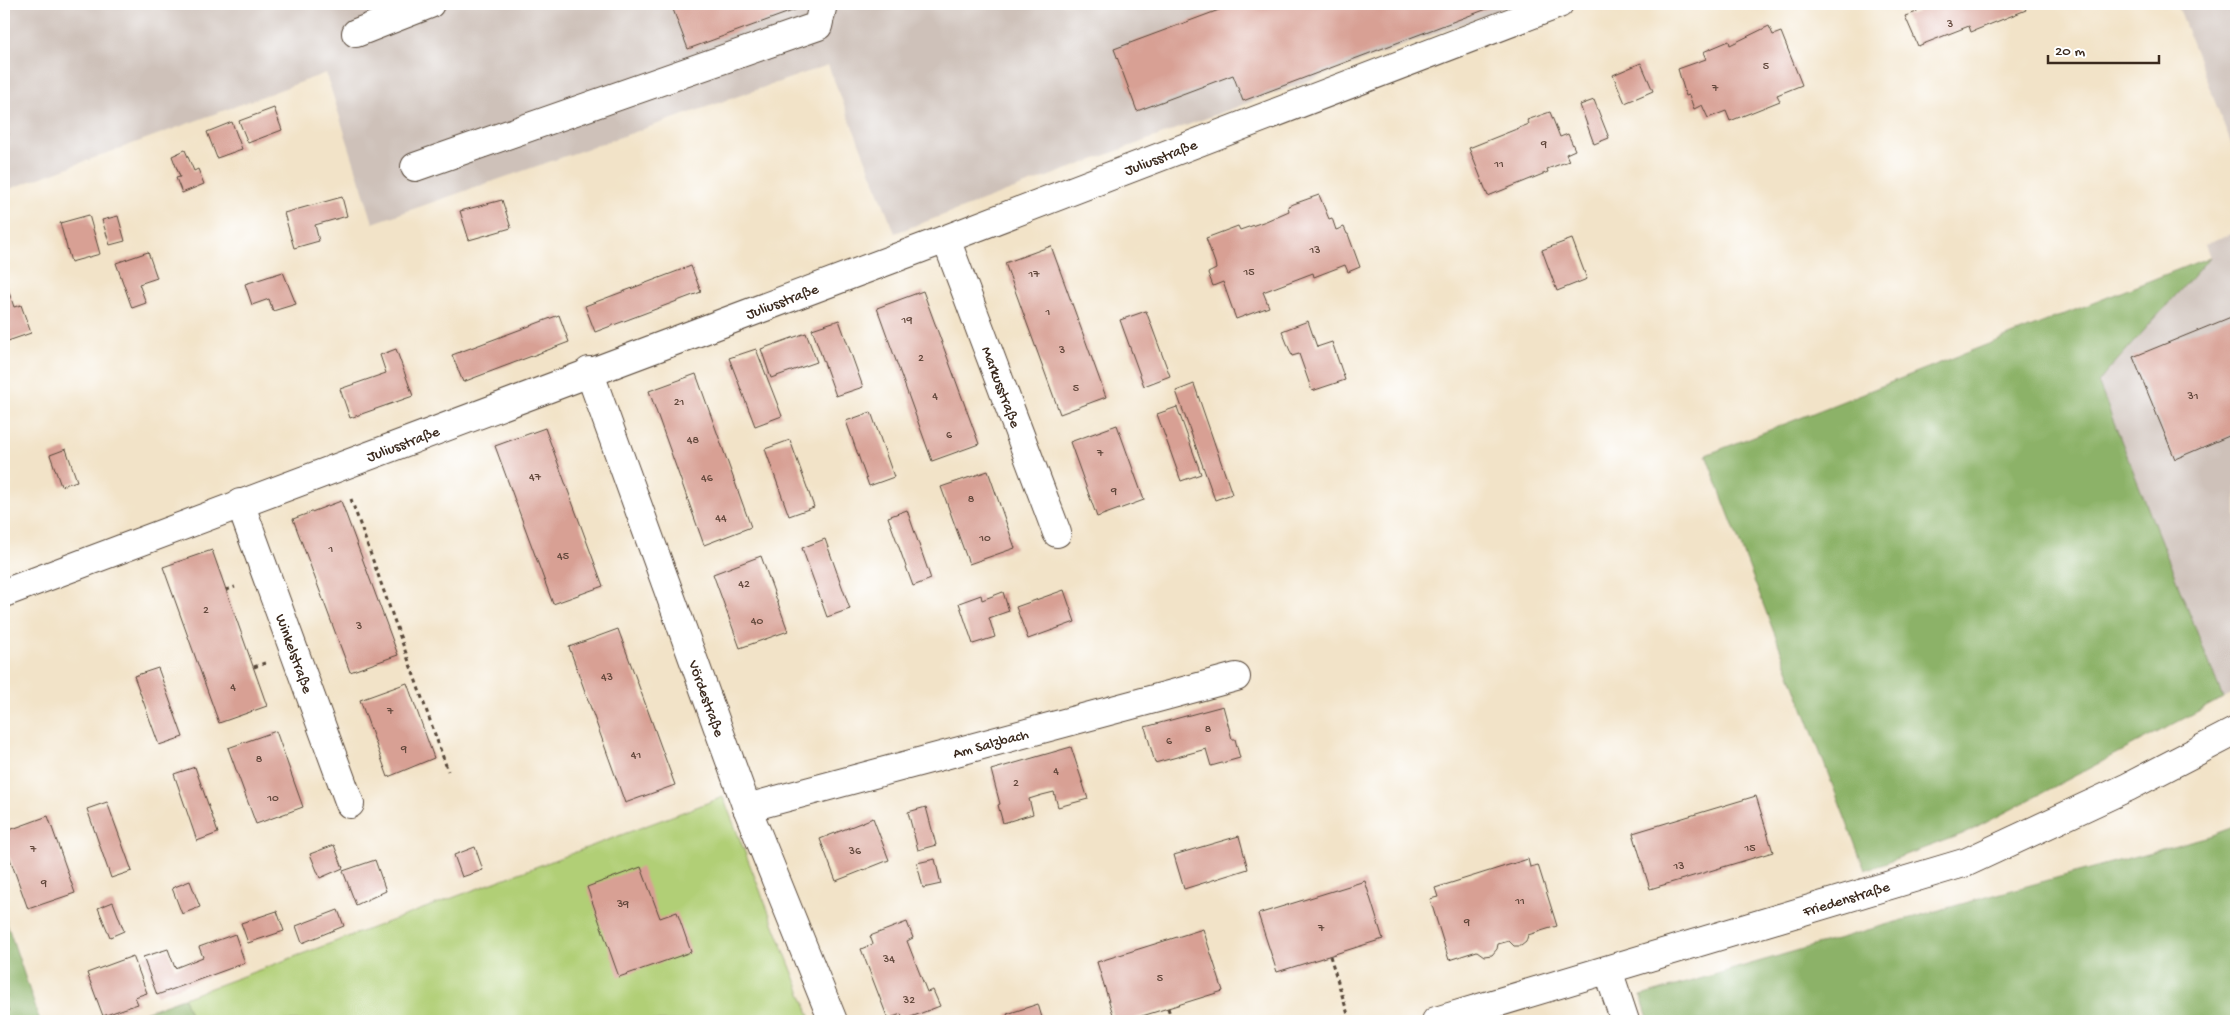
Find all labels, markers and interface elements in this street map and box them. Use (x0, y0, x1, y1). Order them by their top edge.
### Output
house number: 3 (1946, 18, 1953, 32)
scale bar (2048, 32, 2159, 64)
text: 20 m (2055, 43, 2085, 61)
house number: 5 (1763, 60, 1769, 74)
house number: 7 (1711, 82, 1719, 96)
street label: Juliusstraße (1122, 136, 1200, 181)
house number: 9 (1540, 138, 1547, 152)
house number: 11 (1493, 158, 1504, 172)
house number: 13 (1308, 244, 1321, 258)
house number: 15 (1242, 266, 1255, 280)
house number: 17 (1027, 268, 1040, 282)
street label: Juliusstraße (744, 281, 822, 324)
house number: 1 (1045, 306, 1051, 320)
house number: 19 (901, 314, 912, 328)
street label: Markusstraße (976, 344, 1024, 431)
house number: 3 (1058, 344, 1065, 358)
house number: 2 (918, 352, 924, 366)
house number: 5 (1073, 382, 1079, 396)
house number: 4 (932, 390, 938, 404)
house number: 31 (2186, 390, 2199, 404)
house number: 21 (674, 396, 685, 410)
street label: Juliusstraße (365, 423, 443, 467)
house number: 6 (946, 429, 953, 443)
house number: 48 (687, 434, 700, 448)
house number: 7 (1096, 447, 1104, 461)
house number: 47 (529, 471, 542, 485)
house number: 46 (701, 472, 714, 486)
house number: 9 (1110, 485, 1117, 499)
house number: 8 (968, 493, 975, 507)
house number: 44 (715, 512, 727, 526)
house number: 10 (978, 532, 991, 546)
house number: 1 (328, 543, 334, 557)
house number: 45 (557, 550, 569, 564)
house number: 42 (738, 578, 750, 592)
house number: 2 (203, 604, 209, 618)
street label: Winkelstraße (270, 612, 316, 696)
house number: 40 (751, 615, 763, 629)
house number: 3 (355, 620, 362, 634)
street label: Vördestraße (683, 657, 728, 740)
house number: 43 (601, 671, 613, 685)
house number: 4 (230, 681, 236, 695)
house number: 7 (386, 705, 394, 719)
house number: 8 (1205, 723, 1212, 737)
street label: Am Salzbach (951, 726, 1031, 763)
house number: 6 (1166, 735, 1173, 749)
house number: 9 (400, 743, 407, 757)
house number: 41 (631, 749, 641, 763)
house number: 8 (256, 753, 263, 767)
house number: 4 (1053, 765, 1059, 779)
house number: 2 (1013, 777, 1019, 791)
house number: 10 (266, 792, 279, 806)
house number: 15 (1743, 842, 1756, 856)
house number: 7 (29, 843, 37, 857)
house number: 36 (848, 845, 862, 859)
house number: 13 (1672, 860, 1685, 874)
house number: 9 (40, 877, 47, 891)
street label: Friedenstraße (1800, 879, 1892, 922)
house number: 11 (1514, 895, 1525, 909)
house number: 39 (616, 898, 629, 912)
house number: 9 (1463, 916, 1470, 930)
house number: 7 (1317, 922, 1325, 936)
house number: 34 (882, 953, 895, 967)
house number: 5 (1157, 972, 1163, 986)
house number: 32 (902, 994, 915, 1008)

